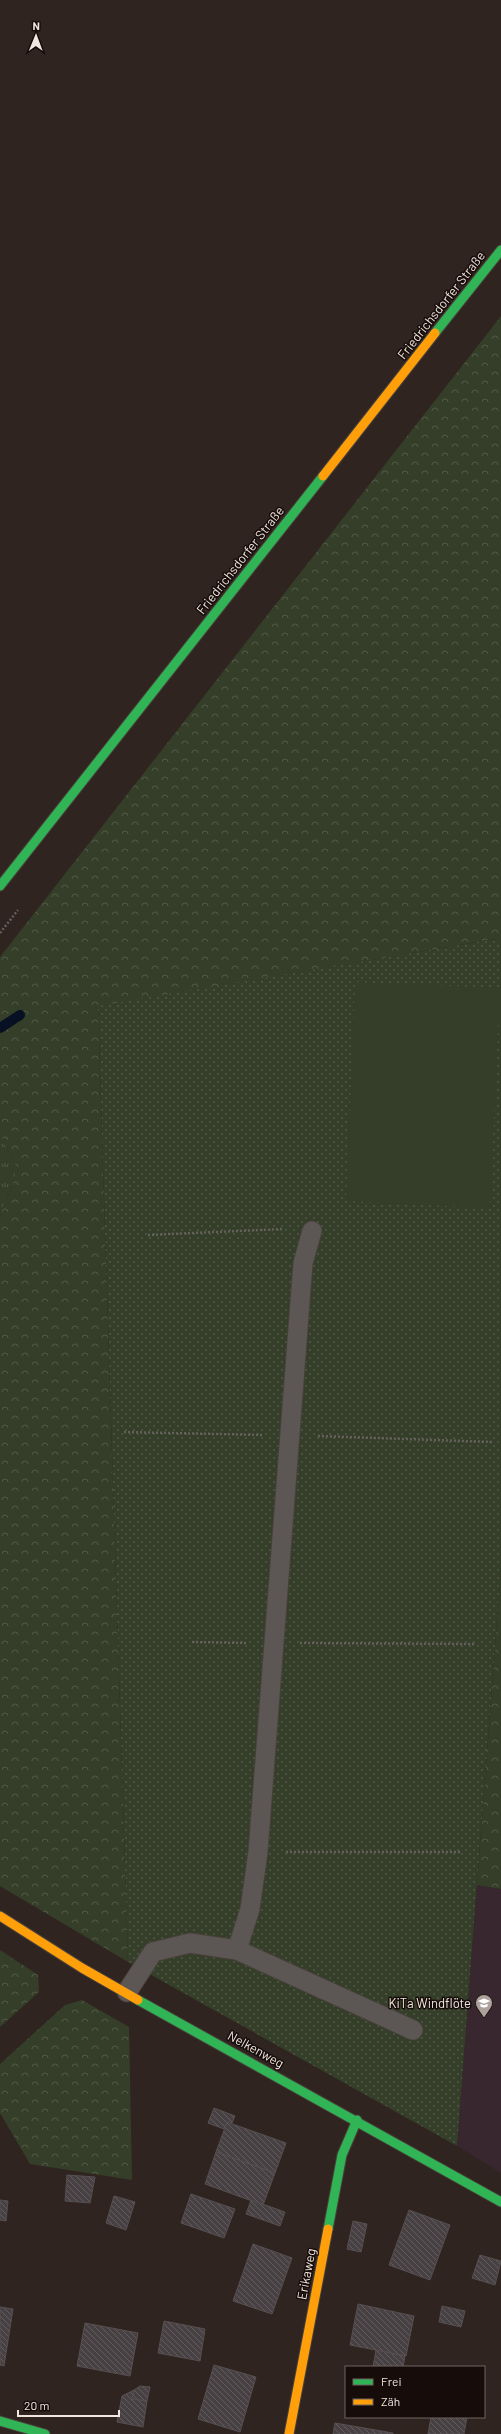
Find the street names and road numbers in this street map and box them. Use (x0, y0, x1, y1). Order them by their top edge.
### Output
street label: Friedrichsdorfer Straße (394, 248, 488, 362)
street label: Friedrichsdorfer Straße (193, 503, 287, 617)
street label: Nelkenweg (225, 2027, 287, 2071)
street label: Erikaweg (293, 2247, 319, 2301)

